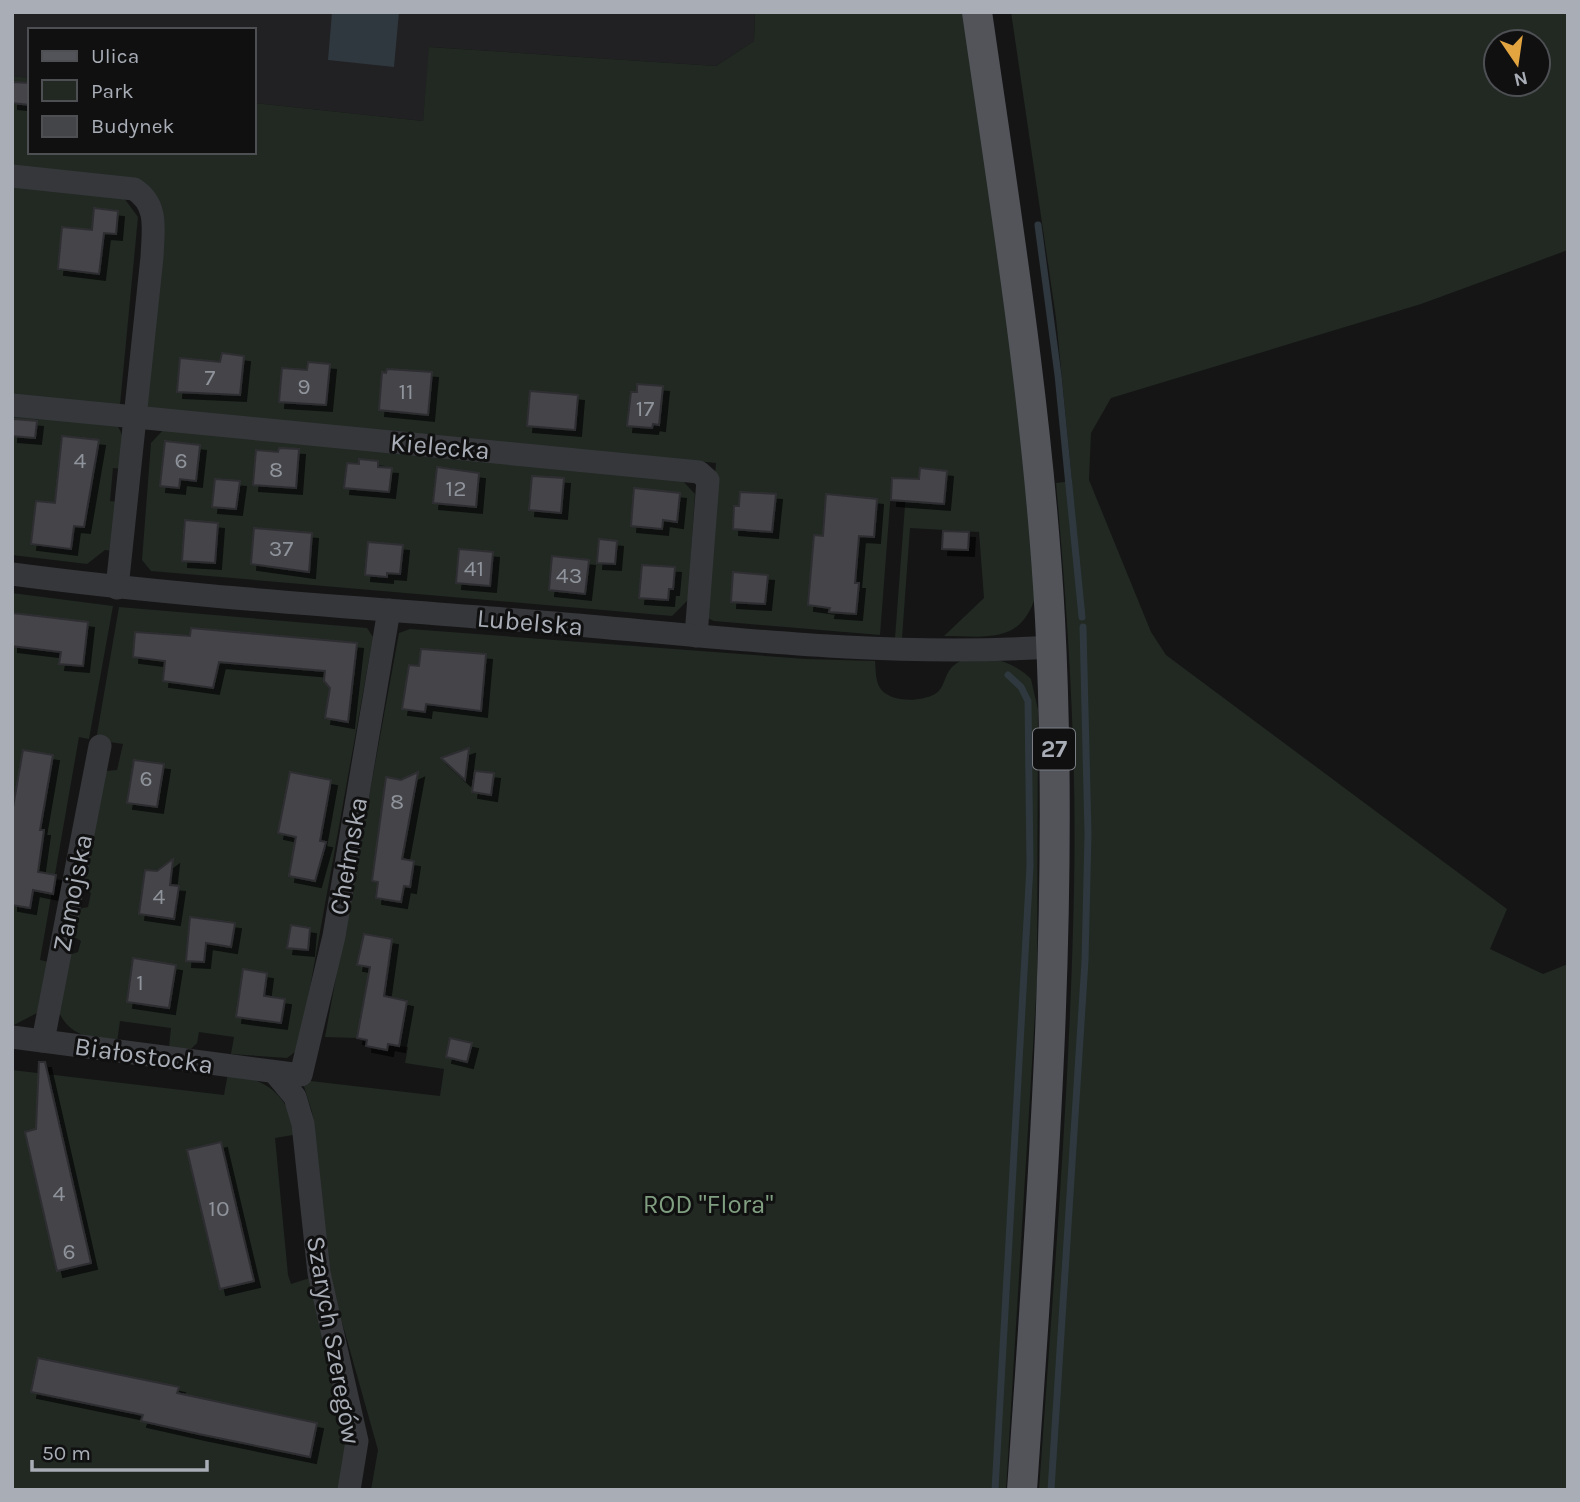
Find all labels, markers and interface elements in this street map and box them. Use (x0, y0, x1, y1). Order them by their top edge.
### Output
legend (28, 28, 256, 154)
north arrow (1482, 28, 1552, 98)
text: Ulica (91, 44, 139, 68)
text: N (1511, 66, 1530, 91)
text: Park (91, 79, 134, 103)
text: Budynek (91, 114, 174, 138)
house number: 7 (205, 364, 216, 391)
house number: 9 (297, 373, 311, 400)
house number: 11 (398, 378, 414, 405)
house number: 17 (636, 395, 654, 422)
street label: Kielecka (389, 427, 491, 466)
house number: 4 (74, 447, 87, 474)
house number: 6 (174, 447, 188, 474)
house number: 8 (269, 456, 283, 483)
house number: 12 (446, 475, 466, 502)
house number: 37 (269, 535, 293, 562)
house number: 41 (464, 555, 484, 582)
house number: 43 (556, 562, 582, 589)
street label: Lubelska (476, 602, 584, 643)
road number: 27 (1033, 728, 1075, 770)
house number: 6 (139, 765, 153, 792)
house number: 8 (390, 788, 404, 815)
street label: Chełmska (323, 795, 374, 917)
street label: Zamojska (46, 832, 99, 954)
house number: 4 (153, 883, 166, 910)
house number: 1 (136, 969, 144, 996)
street label: Białostocka (73, 1030, 215, 1081)
house number: 4 (53, 1180, 66, 1207)
park label: ROD "Flora" (643, 1189, 773, 1220)
house number: 10 (208, 1195, 230, 1222)
street label: Szarych Szeregów (300, 1233, 367, 1447)
house number: 6 (62, 1238, 76, 1265)
scale bar (32, 1428, 206, 1472)
text: 50 m (42, 1441, 91, 1465)

